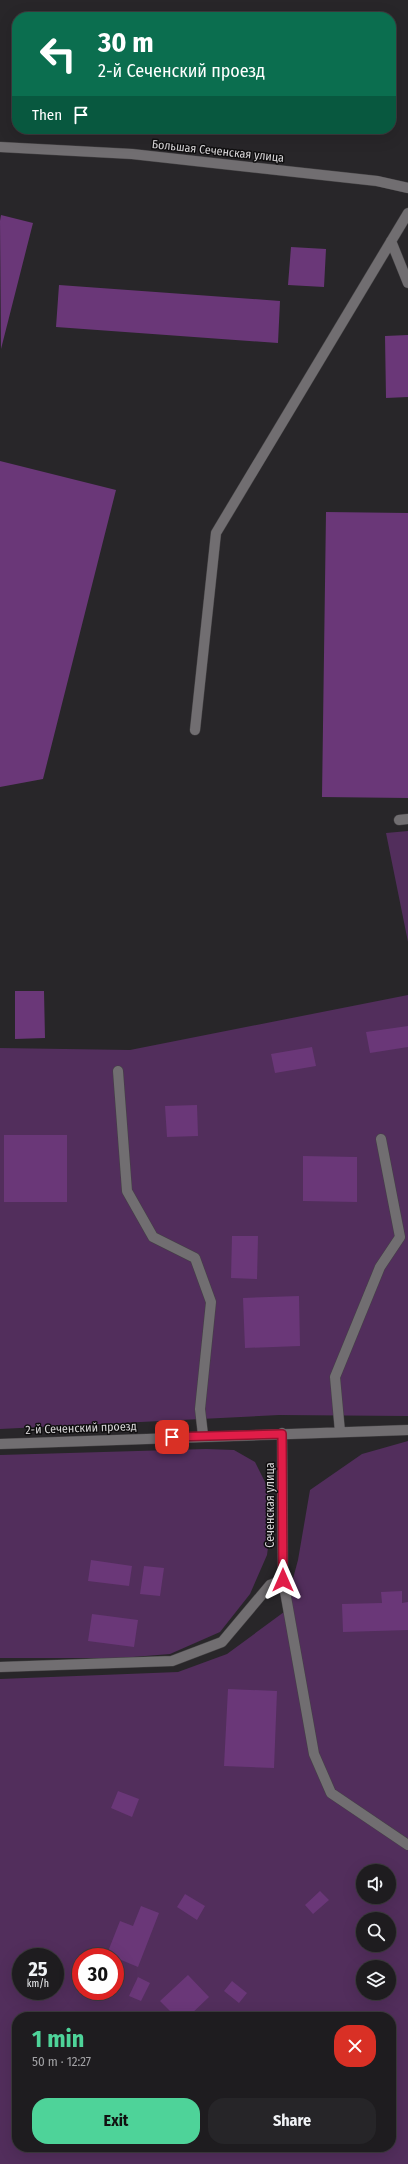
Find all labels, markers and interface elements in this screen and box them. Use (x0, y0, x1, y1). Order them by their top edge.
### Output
text: 30 m (98, 26, 154, 59)
icon: left (32, 28, 84, 80)
text: 2-й Сеченский проезд (98, 60, 265, 82)
icon: arrive (70, 104, 92, 126)
text: Then (32, 106, 62, 124)
street label: Большая Сеченская улица (151, 137, 285, 165)
street label: 2-й Сеченский проезд (25, 1419, 137, 1437)
pin (155, 1420, 189, 1454)
icon: arrive (161, 1426, 183, 1448)
street label: Сеченская улица (263, 1462, 277, 1548)
position arrow (262, 1559, 304, 1601)
map controls (356, 1864, 396, 2000)
button: sound (356, 1864, 396, 1904)
button: search (356, 1912, 396, 1952)
speed limit sign: 30 (72, 1948, 124, 2000)
text: 25 (28, 1957, 48, 1981)
button: layers (356, 1960, 396, 2000)
text: km/h (27, 1978, 49, 1990)
text: 1 min (32, 2025, 84, 2053)
button: close (334, 2025, 376, 2067)
text: 50 m · 12:27 (32, 2054, 91, 2069)
button: Exit (32, 2098, 200, 2144)
button: Share (208, 2098, 376, 2144)

